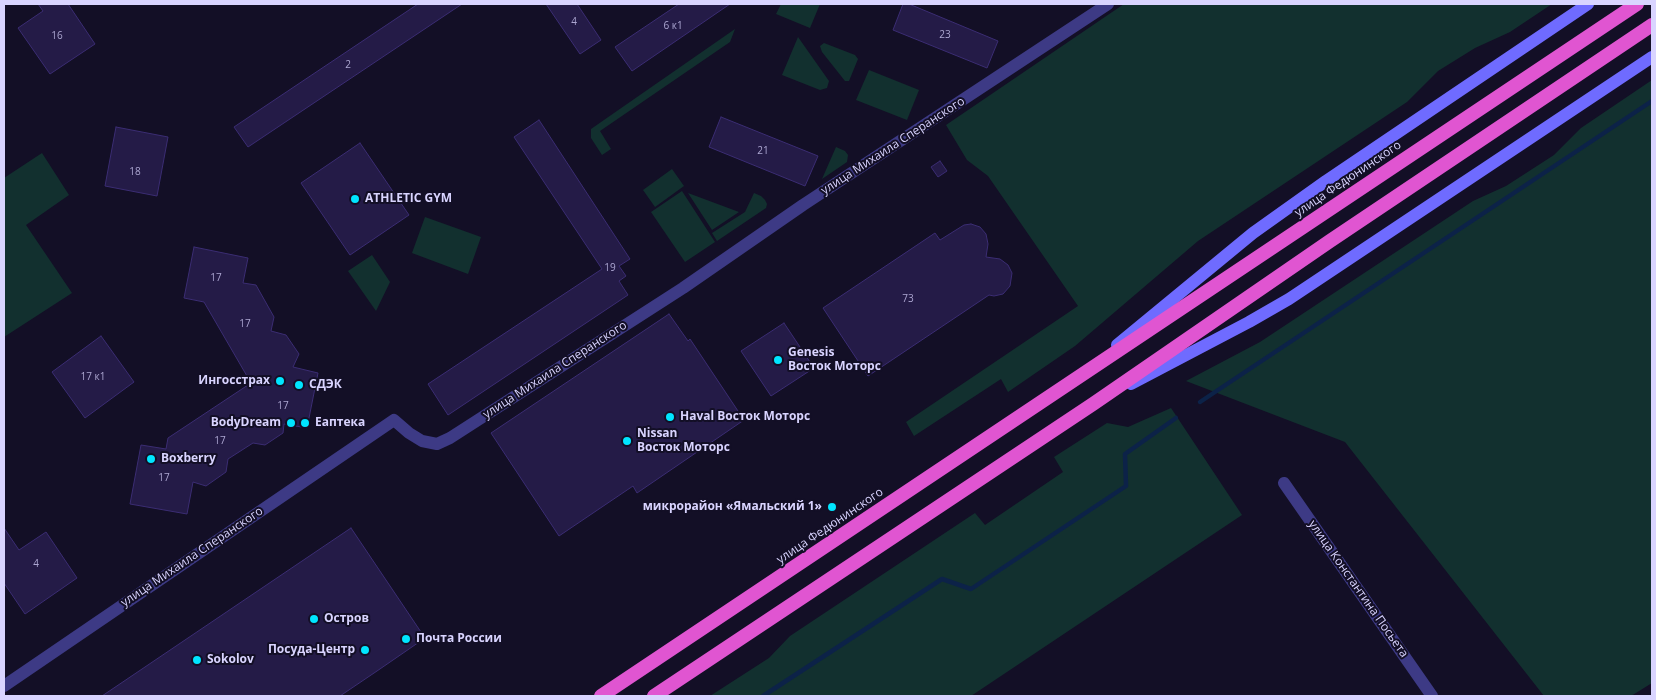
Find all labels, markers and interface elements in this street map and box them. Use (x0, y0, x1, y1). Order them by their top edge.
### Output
house number: 4 (571, 16, 577, 28)
house number: 6 к1 (663, 20, 683, 32)
house number: 23 (939, 29, 951, 41)
house number: 16 (51, 30, 63, 42)
house number: 2 (345, 59, 351, 71)
street label: улица Михаила Сперанского (818, 94, 968, 198)
street label: улица Федюнинского (1292, 138, 1404, 220)
house number: 21 (757, 145, 769, 157)
house number: 18 (129, 166, 141, 178)
place label: ATHLETIC GYM (365, 192, 452, 206)
marker: ATHLETIC GYM (349, 193, 361, 205)
house number: 19 (604, 262, 616, 274)
house number: 17 (210, 272, 222, 284)
house number: 73 (902, 293, 914, 305)
house number: 17 (239, 318, 251, 330)
street label: улица Михаила Сперанского (480, 318, 630, 422)
place label: Genesis Восток Моторс (788, 346, 881, 374)
marker: Genesis Восток Моторс (772, 354, 784, 366)
house number: 17 к1 (81, 371, 105, 383)
place label: Ингосстрах (198, 374, 270, 388)
marker: Ингосстрах (274, 375, 286, 387)
place label: СДЭК (309, 378, 342, 392)
marker: СДЭК (293, 379, 305, 391)
house number: 17 (277, 400, 289, 412)
place label: Haval Восток Моторс (680, 410, 810, 424)
marker: Haval Восток Моторс (664, 411, 676, 423)
place label: BodyDream (211, 416, 281, 430)
place label: Еаптека (315, 416, 365, 430)
marker: BodyDream (285, 417, 297, 429)
marker: Еаптека (299, 417, 311, 429)
place label: Nissan Восток Моторс (637, 427, 730, 455)
house number: 17 (214, 435, 226, 447)
marker: Nissan Восток Моторс (621, 435, 633, 447)
place label: Boxberry (161, 452, 216, 466)
marker: Boxberry (145, 453, 157, 465)
house number: 17 (158, 472, 170, 484)
street label: улица Федюнинского (774, 485, 886, 567)
place label: микрорайон «Ямальский 1» (643, 500, 822, 514)
marker: микрорайон «Ямальский 1» (826, 501, 838, 513)
street label: улица Михаила Сперанского (118, 504, 266, 610)
street label: улица Константина Посьета (1305, 518, 1411, 660)
house number: 4 (33, 558, 39, 570)
place label: Остров (324, 612, 369, 626)
marker: Остров (308, 613, 320, 625)
place label: Почта России (416, 632, 502, 646)
marker: Почта России (400, 633, 412, 645)
place label: Посуда-Центр (268, 643, 355, 657)
marker: Посуда-Центр (359, 644, 371, 656)
place label: Sokolov (207, 653, 254, 667)
marker: Sokolov (191, 654, 203, 666)

